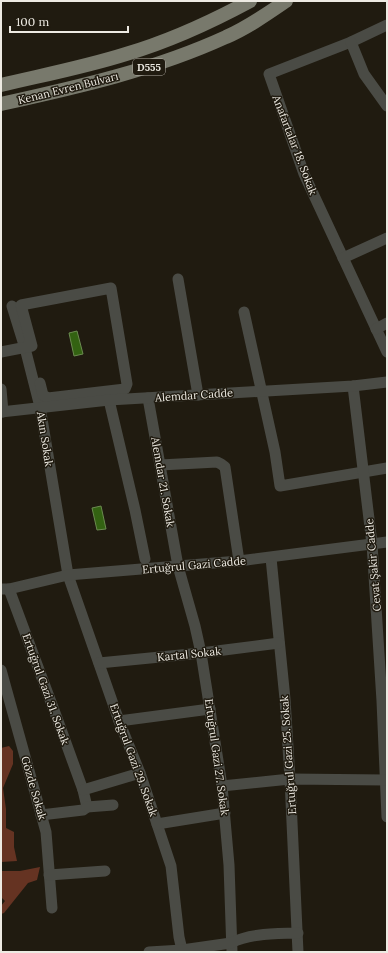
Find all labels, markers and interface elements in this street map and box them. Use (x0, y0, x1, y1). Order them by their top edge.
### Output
scale bar (10, 8, 128, 34)
text: 100 m (16, 14, 49, 29)
road number: D555 (133, 59, 165, 75)
street label: Kenan Evren Bulvarı (16, 69, 120, 107)
street label: Anafartalar 18. Sokak (269, 92, 321, 197)
street label: Alemdar Cadde (154, 385, 233, 405)
street label: Akın Sokak (34, 409, 56, 468)
street label: Alemdar 21. Sokak (148, 435, 178, 528)
street label: Cevat Şakir Cadde (362, 518, 384, 612)
street label: Ertuğrul Gazi Cadde (142, 553, 246, 577)
street label: Ertuğrul Gazi 31. Sokak (19, 631, 73, 747)
street label: Kartal Sokak (156, 644, 222, 664)
street label: Ertuğrul Gazi 25. Sokak (277, 695, 299, 815)
street label: Ertuğrul Gazi 27. Sokak (202, 698, 232, 816)
street label: Ertuğrul Gazi 29. Sokak (107, 702, 161, 819)
street label: Gözde Sokak (18, 754, 50, 822)

